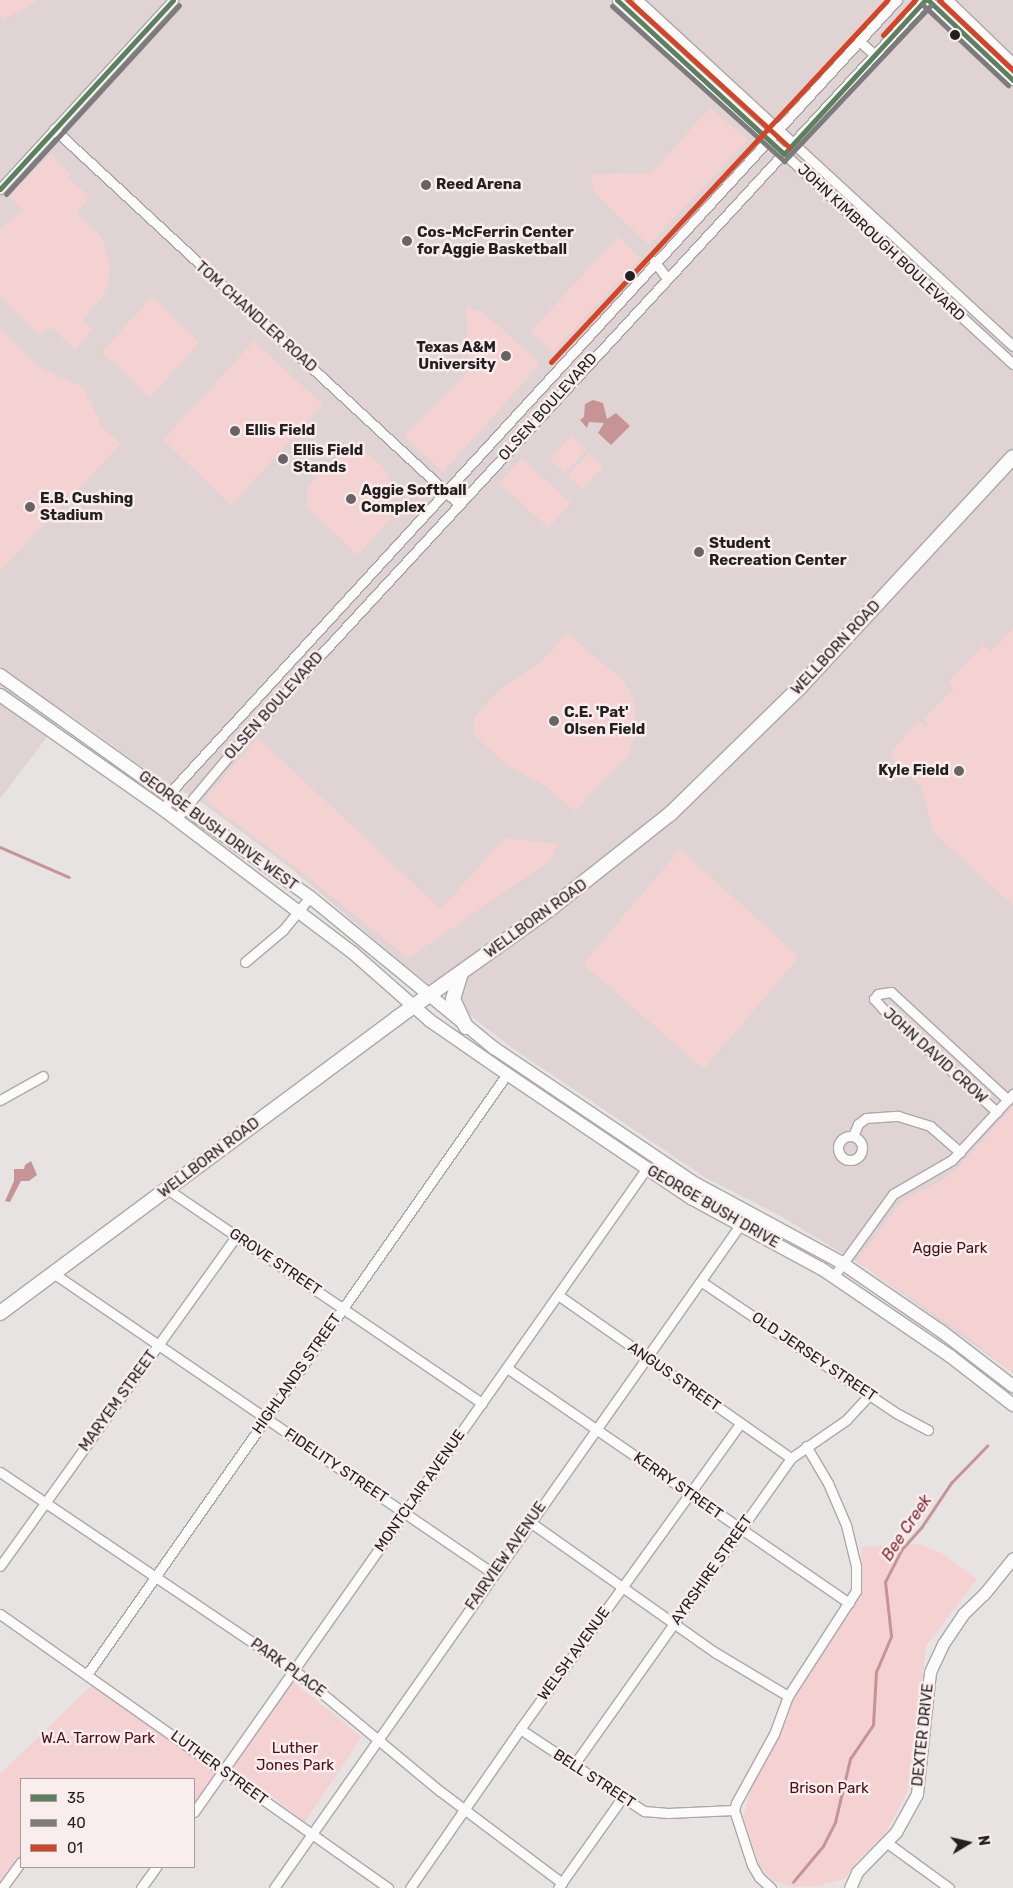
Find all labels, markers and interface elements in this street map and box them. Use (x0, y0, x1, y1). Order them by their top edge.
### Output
unlabelled marker (950, 30, 960, 40)
street label: JOHN KIMBROUGH BOULEVARD (794, 161, 968, 325)
place label: Reed Arena (436, 176, 522, 194)
marker: Reed Arena (420, 179, 432, 191)
place label: Cos-McFerrin Center for Aggie Basketball (417, 223, 574, 258)
marker: Cos-McFerrin Center for Aggie Basketball (401, 235, 413, 247)
street label: TOM CHANDLER ROAD (192, 258, 320, 376)
unlabelled marker (625, 271, 635, 281)
place label: Texas A&M University (416, 338, 496, 373)
street label: OLSEN BOULEVARD (495, 350, 601, 464)
marker: Texas A&M University (500, 350, 512, 362)
place label: Ellis Field (245, 422, 315, 440)
marker: Ellis Field (229, 425, 241, 437)
place label: Ellis Field Stands (293, 441, 363, 476)
marker: Ellis Field Stands (277, 453, 289, 465)
place label: Aggie Softball Complex (361, 481, 467, 516)
place label: E.B. Cushing Stadium (40, 489, 133, 524)
marker: Aggie Softball Complex (345, 493, 357, 505)
marker: E.B. Cushing Stadium (24, 501, 36, 513)
place label: Student Recreation Center (709, 534, 846, 569)
marker: Student Recreation Center (693, 546, 705, 558)
street label: WELLBORN ROAD (788, 597, 884, 699)
street label: OLSEN BOULEVARD (221, 649, 327, 763)
place label: C.E. 'Pat' Olsen Field (564, 703, 645, 738)
marker: C.E. 'Pat' Olsen Field (548, 715, 560, 727)
place label: Kyle Field (878, 762, 949, 780)
marker: Kyle Field (953, 765, 965, 777)
street label: GEORGE BUSH DRIVE WEST (135, 767, 301, 895)
street label: WELLBORN ROAD (481, 876, 591, 962)
street label: JOHN DAVID CROW (879, 1005, 991, 1107)
street label: WELLBORN ROAD (155, 1114, 263, 1202)
street label: GEORGE BUSH DRIVE (644, 1162, 782, 1252)
street label: GROVE STREET (226, 1225, 324, 1299)
park label: Aggie Park (913, 1240, 987, 1258)
street label: OLD JERSEY STREET (748, 1308, 880, 1406)
street label: HIGHLANDS STREET (249, 1310, 345, 1438)
street label: ANGUS STREET (624, 1338, 724, 1416)
street label: MARYEM STREET (75, 1347, 161, 1455)
street label: FIDELITY STREET (281, 1425, 391, 1507)
street label: MONTCLAIR AVENUE (371, 1426, 469, 1556)
street label: KERRY STREET (630, 1448, 726, 1524)
water label: Bee Creek (878, 1491, 936, 1565)
street label: FAIRVIEW AVENUE (462, 1498, 550, 1614)
street label: AYRSHIRE STREET (667, 1512, 757, 1628)
street label: WELSH AVENUE (534, 1604, 614, 1704)
street label: PARK PLACE (247, 1635, 329, 1701)
street label: DEXTER DRIVE (909, 1683, 937, 1787)
street label: LUTHER STREET (167, 1727, 271, 1809)
park label: W.A. Tarrow Park (41, 1730, 155, 1748)
park label: Luther Jones Park (256, 1739, 334, 1774)
street label: BELL STREET (550, 1746, 638, 1812)
legend (20, 1778, 195, 1868)
park label: Brison Park (789, 1780, 869, 1798)
text: 35 (67, 1789, 85, 1807)
text: 40 (67, 1814, 86, 1832)
north arrow (943, 1818, 993, 1868)
text: N (974, 1834, 992, 1847)
text: 01 (67, 1839, 83, 1857)

